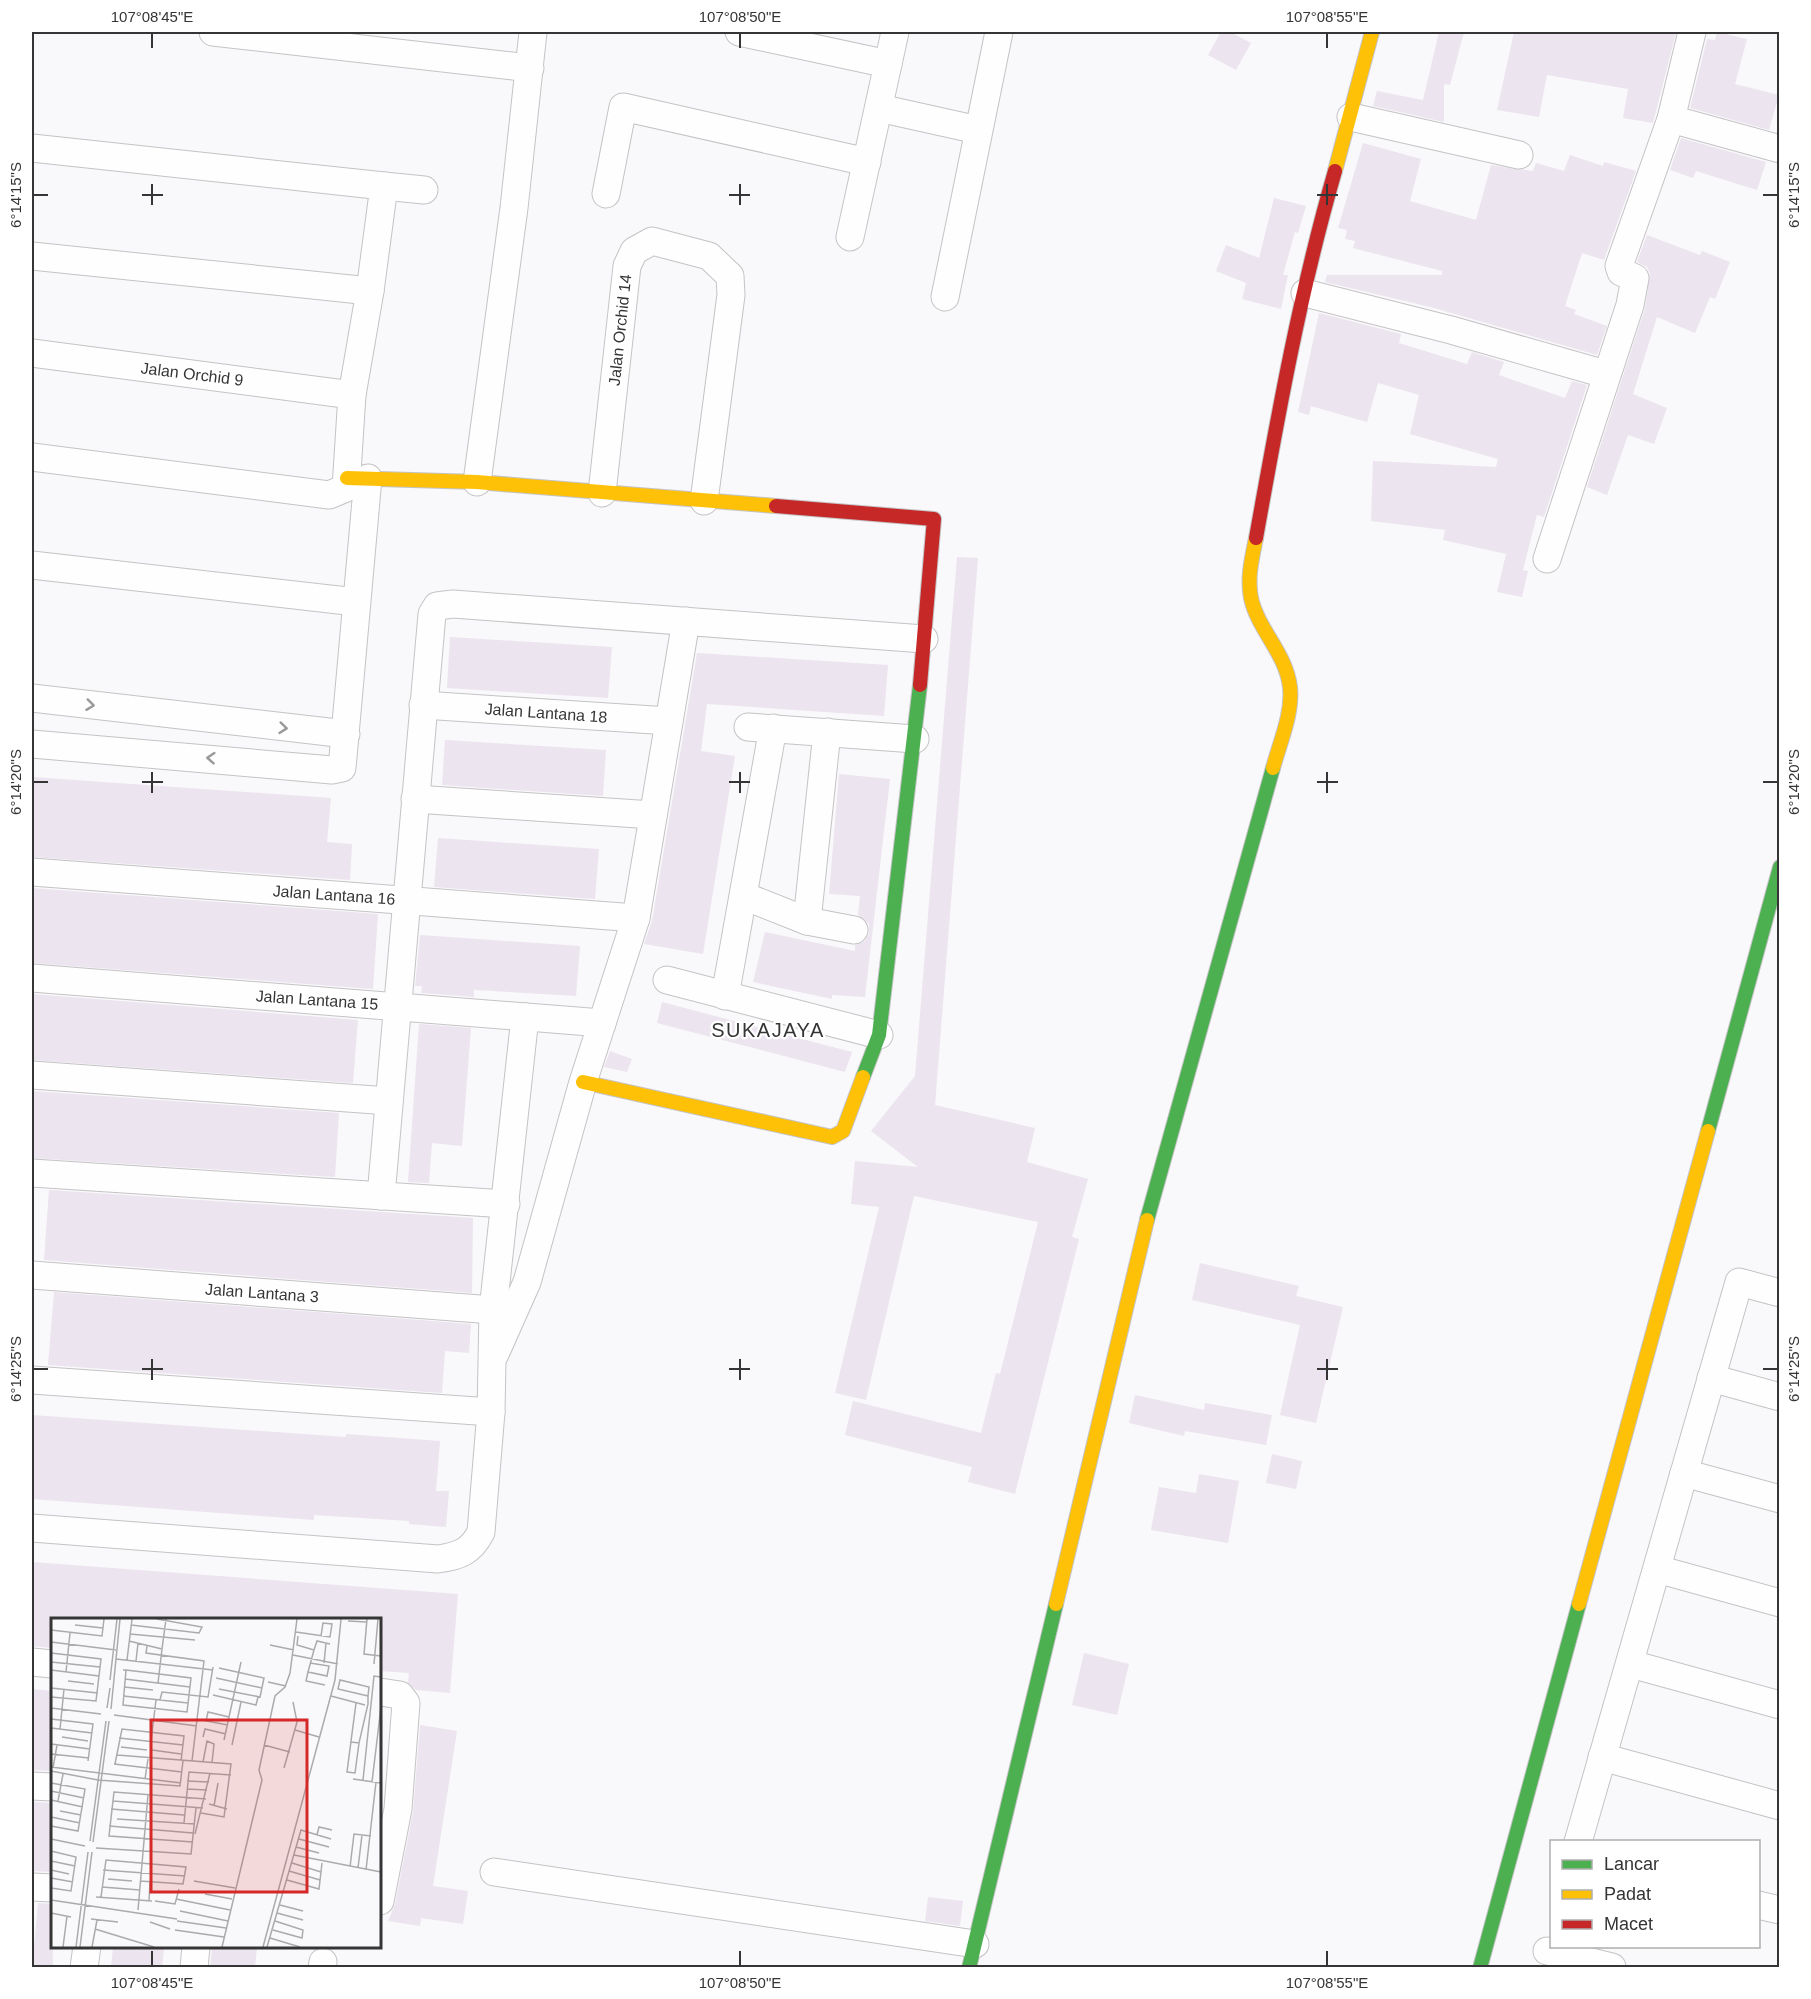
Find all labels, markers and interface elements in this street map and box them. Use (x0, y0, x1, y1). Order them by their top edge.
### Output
text: 107°08'45"E (111, 8, 193, 25)
text: 107°08'50"E (699, 8, 781, 25)
text: 107°08'55"E (1286, 8, 1368, 25)
text: 6°14'15"S (7, 162, 24, 228)
text: 6°14'15"S (1785, 162, 1802, 228)
street label: Jalan Orchid 14 (606, 273, 634, 387)
street label: Jalan Orchid 9 (140, 359, 244, 389)
one-way arrow (85, 699, 94, 711)
street label: Jalan Lantana 18 (484, 700, 608, 726)
one-way arrow (279, 721, 288, 734)
text: 6°14'20"S (7, 749, 24, 815)
text: 6°14'20"S (1785, 749, 1802, 815)
one-way arrow (207, 752, 216, 765)
street label: Jalan Lantana 16 (272, 882, 396, 908)
street label: Jalan Lantana 15 (255, 987, 379, 1013)
district label: SUKAJAYA (711, 1019, 825, 1041)
street label: Jalan Lantana 3 (205, 1281, 319, 1305)
text: 6°14'25"S (7, 1336, 24, 1402)
text: 6°14'25"S (1785, 1336, 1802, 1402)
inset map (51, 1618, 381, 1948)
legend (1550, 1840, 1760, 1948)
text: Lancar (1604, 1854, 1659, 1874)
text: Padat (1604, 1884, 1651, 1904)
text: Macet (1604, 1914, 1653, 1934)
text: 107°08'45"E (111, 1974, 193, 1991)
text: 107°08'50"E (699, 1974, 781, 1991)
text: 107°08'55"E (1286, 1974, 1368, 1991)

